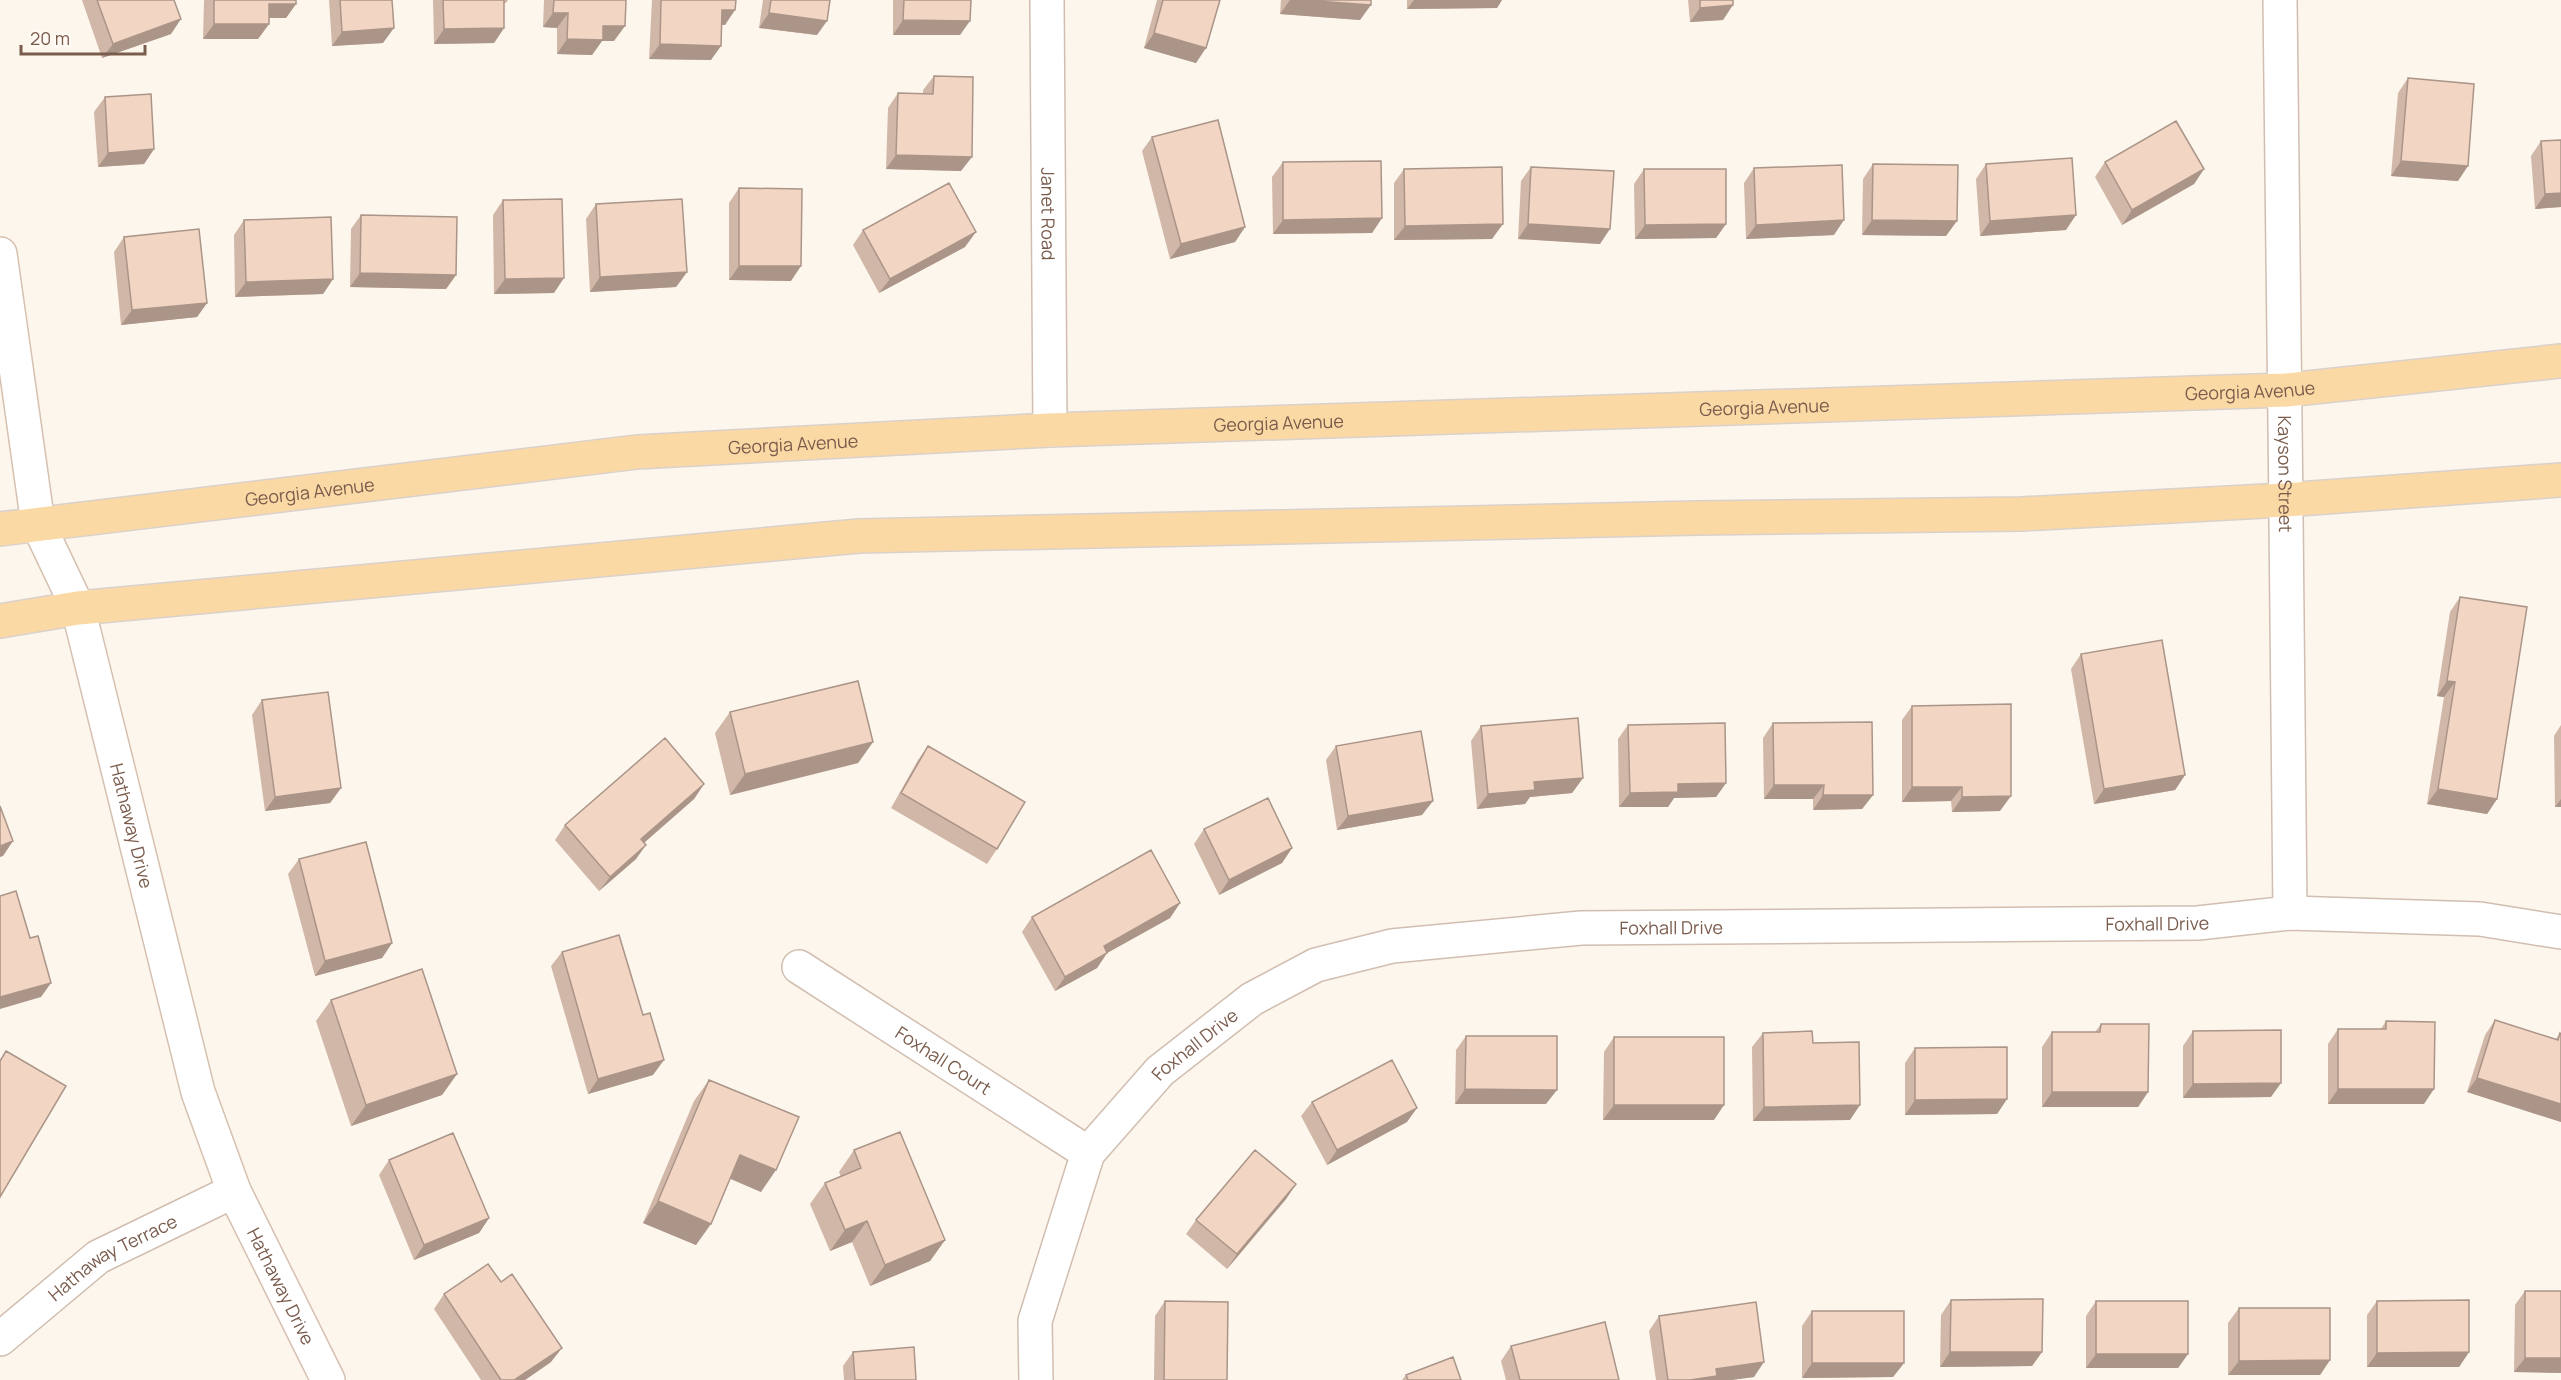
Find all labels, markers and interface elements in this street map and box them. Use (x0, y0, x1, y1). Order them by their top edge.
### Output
scale bar (21, 18, 146, 56)
text: 20 m (30, 26, 70, 50)
street label: Janet Road (1036, 167, 1061, 261)
street label: Georgia Avenue (2185, 375, 2316, 405)
street label: Georgia Avenue (1699, 393, 1830, 421)
street label: Georgia Avenue (1213, 409, 1344, 437)
street label: Kayson Street (2273, 415, 2298, 533)
street label: Georgia Avenue (728, 428, 859, 459)
street label: Georgia Avenue (244, 472, 376, 511)
street label: Hathaway Drive (105, 761, 159, 891)
street label: Foxhall Drive (2105, 910, 2210, 936)
street label: Foxhall Drive (1619, 915, 1723, 940)
street label: Foxhall Drive (1146, 1003, 1243, 1085)
street label: Foxhall Court (891, 1020, 996, 1100)
street label: Hathaway Terrace (43, 1208, 181, 1306)
street label: Hathaway Drive (242, 1224, 321, 1349)

